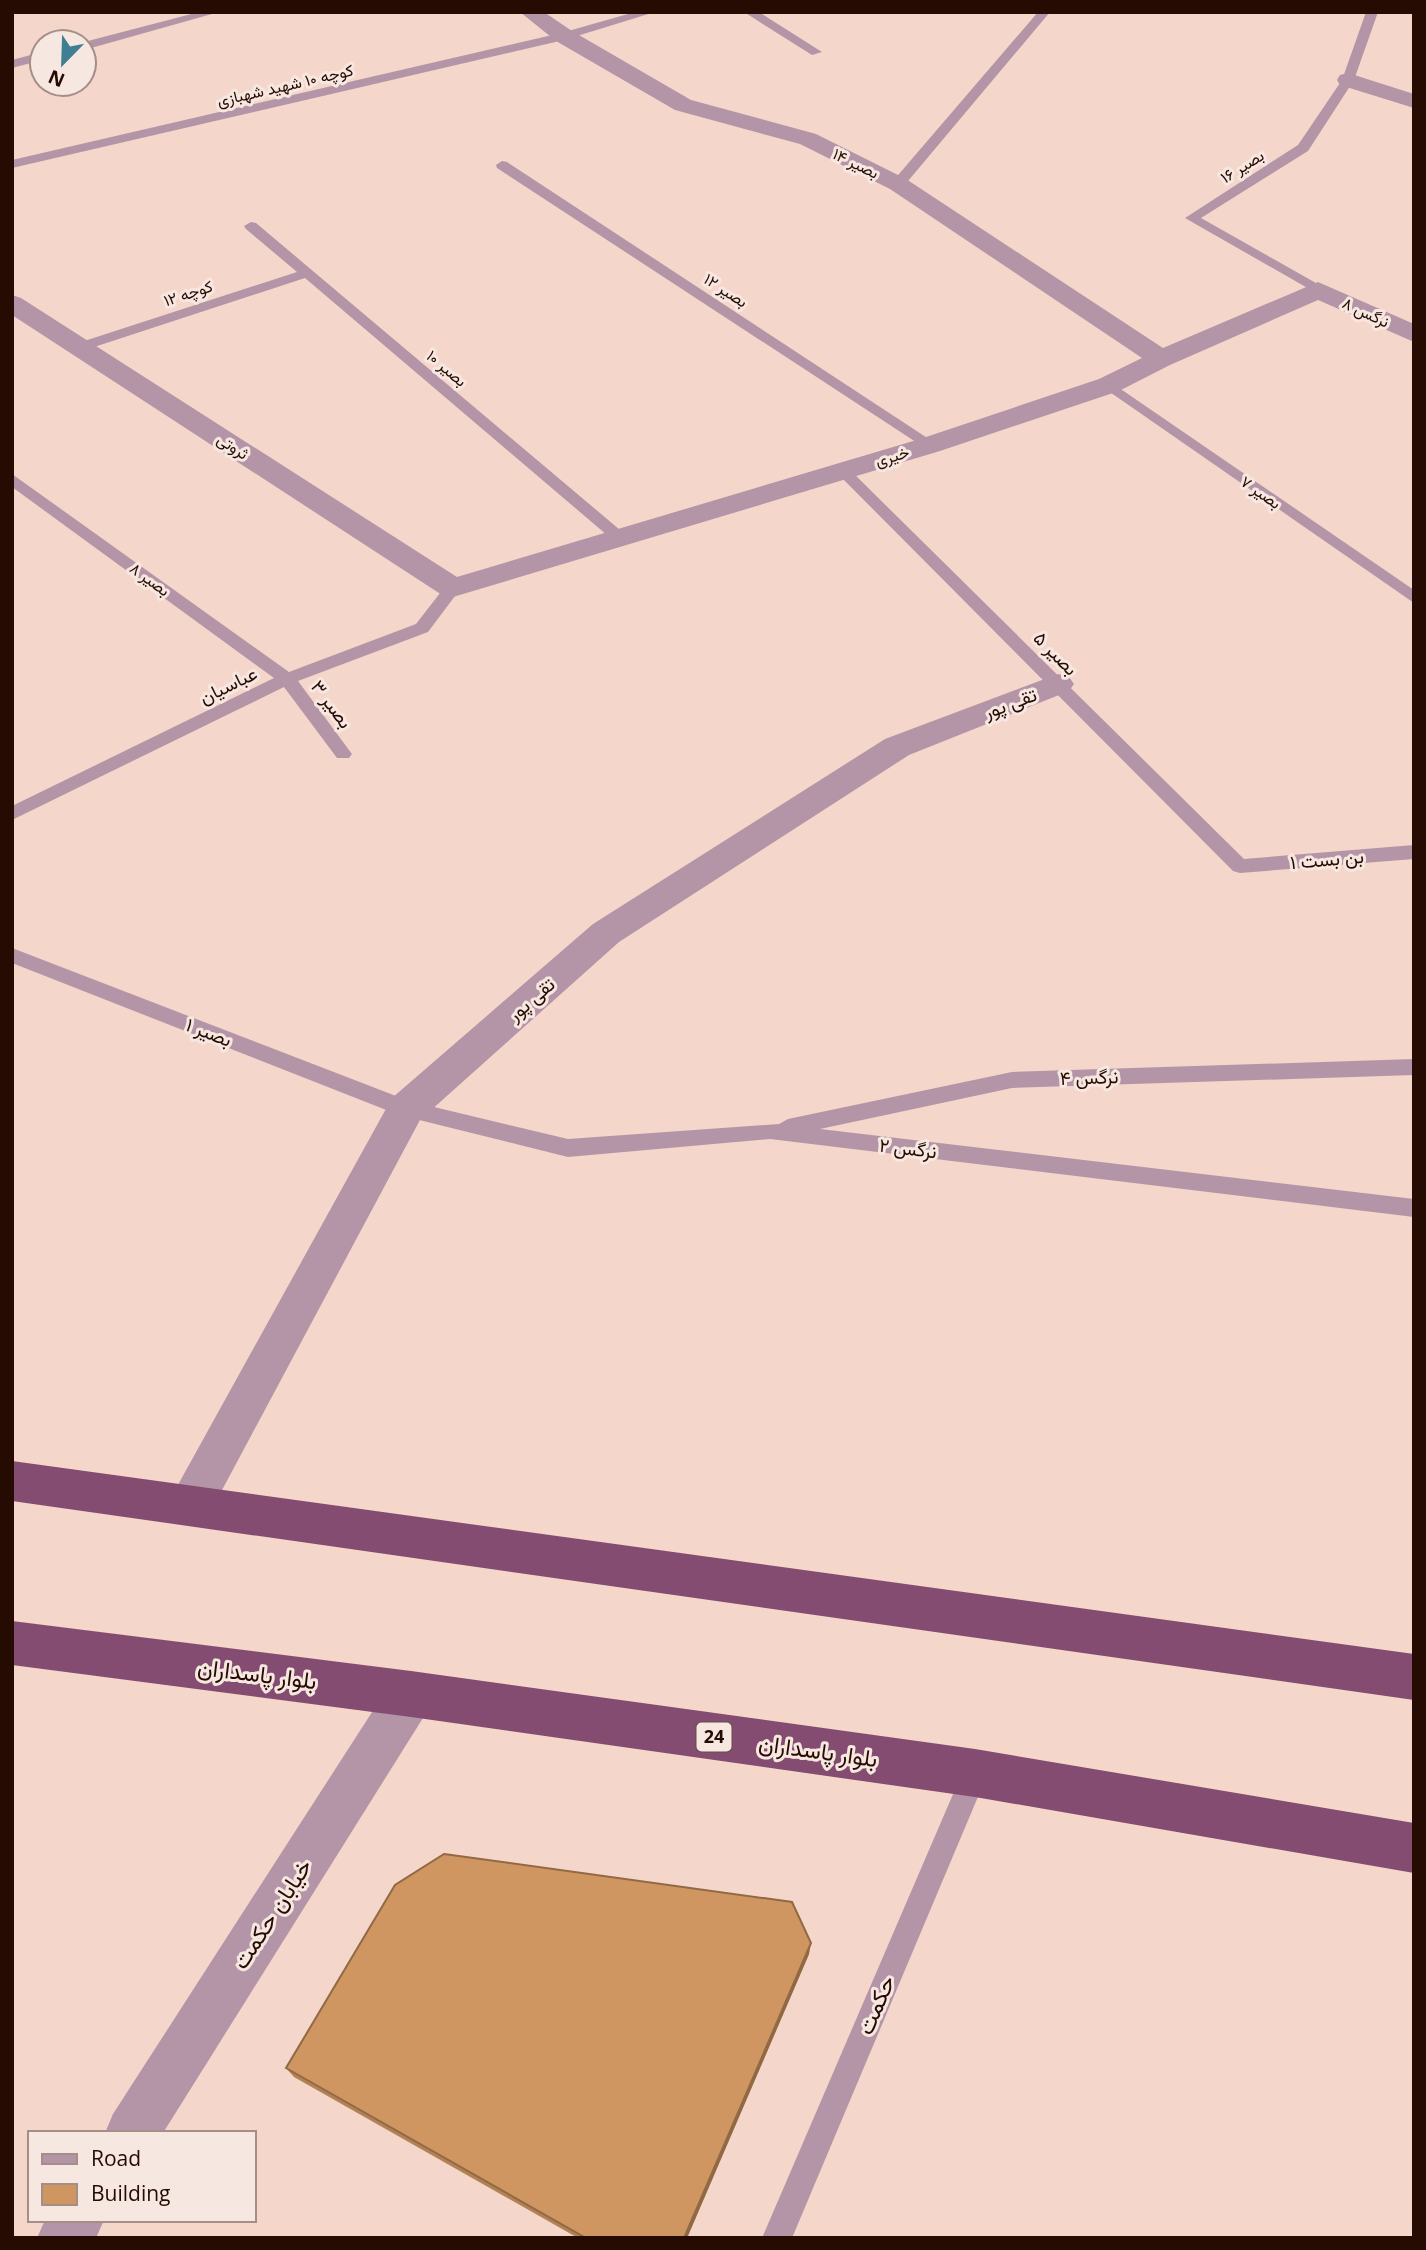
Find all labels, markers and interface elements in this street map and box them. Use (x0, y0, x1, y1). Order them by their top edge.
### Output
north arrow (28, 28, 98, 98)
street label: کوچه ۱۰ شهید شهبازی (215, 59, 355, 112)
text: N (44, 64, 69, 94)
street label: بصیر ۱۴ (829, 142, 883, 184)
street label: بصیر ۱۶ (1216, 144, 1268, 188)
street label: بصیر ۱۲ (700, 268, 752, 312)
street label: کوچه ۱۲ (161, 275, 216, 312)
street label: نرگس ۸ (1339, 292, 1393, 332)
street label: بصیر ۱۰ (422, 345, 472, 391)
street label: ثروتی (213, 428, 253, 464)
street label: خیری (872, 440, 912, 472)
street label: بصیر ۷ (1236, 470, 1286, 514)
street label: بصیر ۸ (125, 557, 175, 601)
street label: بصیر ۵ (1028, 625, 1084, 681)
street label: عباسیان (195, 660, 261, 710)
street label: بصیر ۳ (305, 675, 359, 733)
street label: تقی پور (979, 681, 1041, 726)
street label: بن بست ۱ (1289, 843, 1365, 875)
street label: تقی پور (501, 971, 561, 1028)
street label: بصیر ۱ (182, 1011, 236, 1053)
street label: نرگس ۴ (1059, 1063, 1119, 1091)
street label: نرگس ۲ (878, 1132, 938, 1164)
street label: بلوار پاسداران (196, 1650, 318, 1697)
road number: 24 (696, 1722, 732, 1752)
street label: بلوار پاسداران (757, 1726, 880, 1775)
street label: خیابان حکمت (223, 1852, 319, 1975)
street label: حکمت (848, 1970, 902, 2039)
legend (28, 2131, 256, 2222)
text: Road (91, 2144, 141, 2172)
text: Building (91, 2179, 170, 2207)

